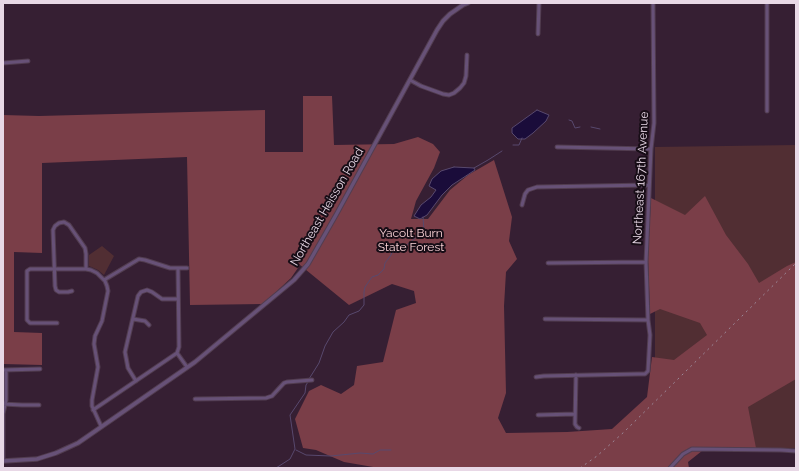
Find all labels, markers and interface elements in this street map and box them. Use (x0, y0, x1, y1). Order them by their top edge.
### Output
street label: Northeast 167th Avenue (630, 111, 652, 245)
street label: Northeast Heisson Road (287, 145, 367, 269)
park label: Yacolt Burn State Forest (378, 226, 444, 254)

